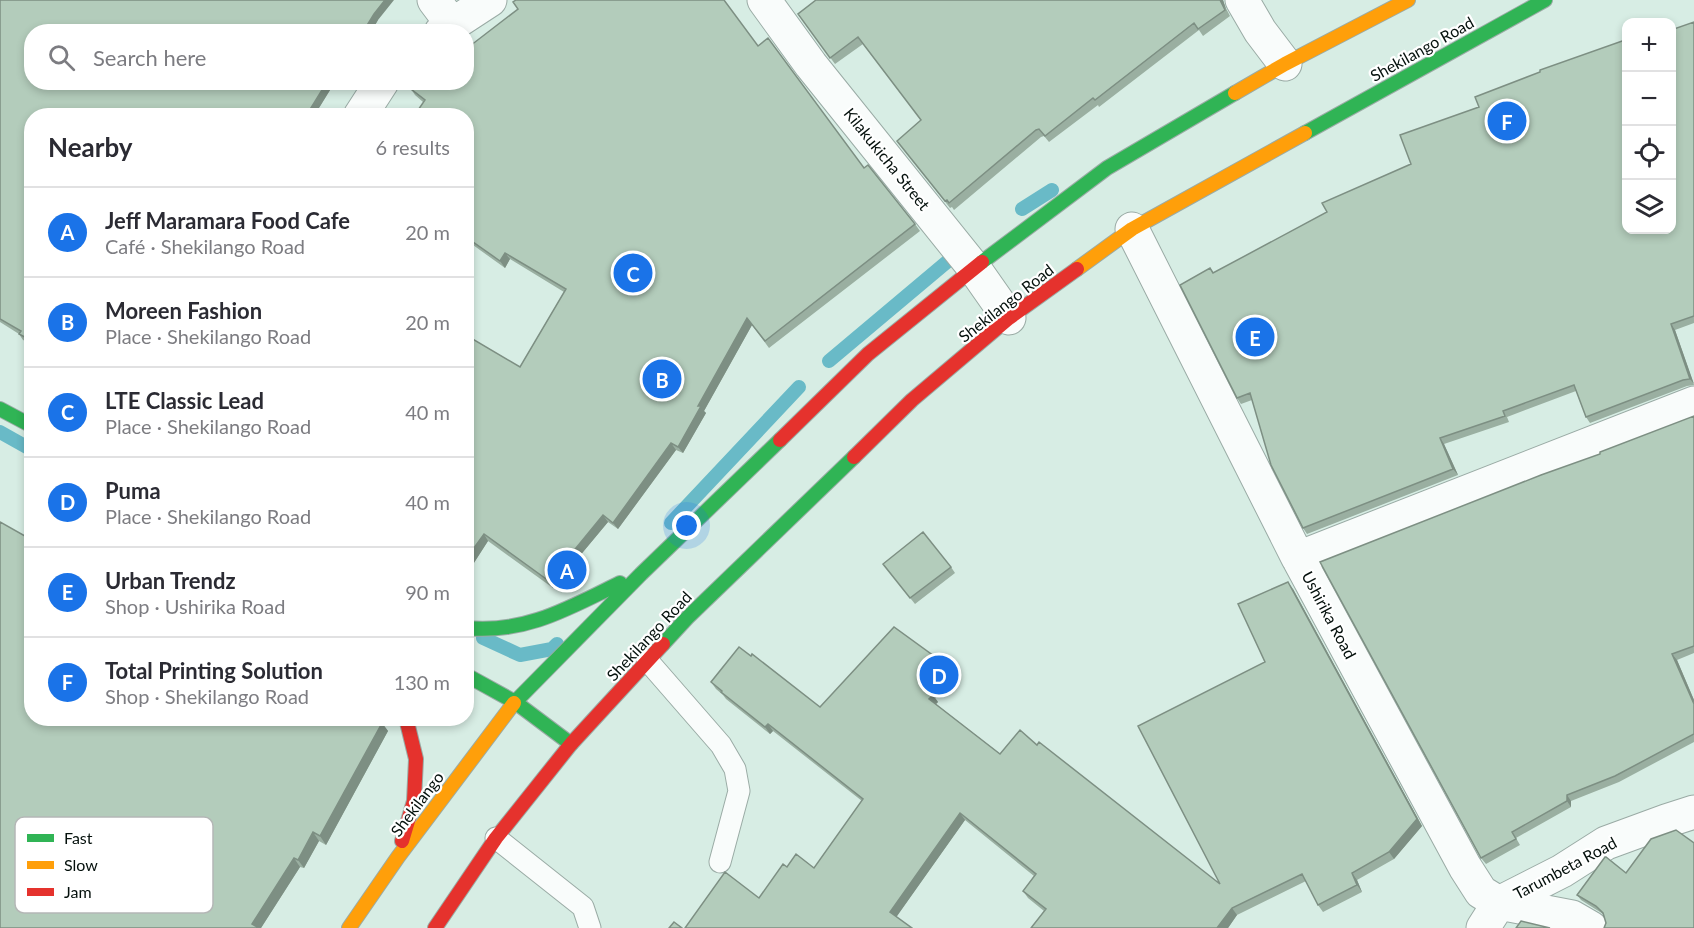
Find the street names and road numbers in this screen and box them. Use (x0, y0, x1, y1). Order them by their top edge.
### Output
street label: Shekilango Road (1367, 12, 1477, 85)
street label: Kilakukicha Street (840, 104, 935, 214)
street label: Shekilango Road (954, 260, 1057, 346)
street label: Ushirika Road (1298, 568, 1360, 662)
street label: Shekilango Road (602, 587, 695, 684)
street label: Shekilango (386, 768, 447, 840)
street label: Tarumbeta Road (1510, 832, 1620, 903)

